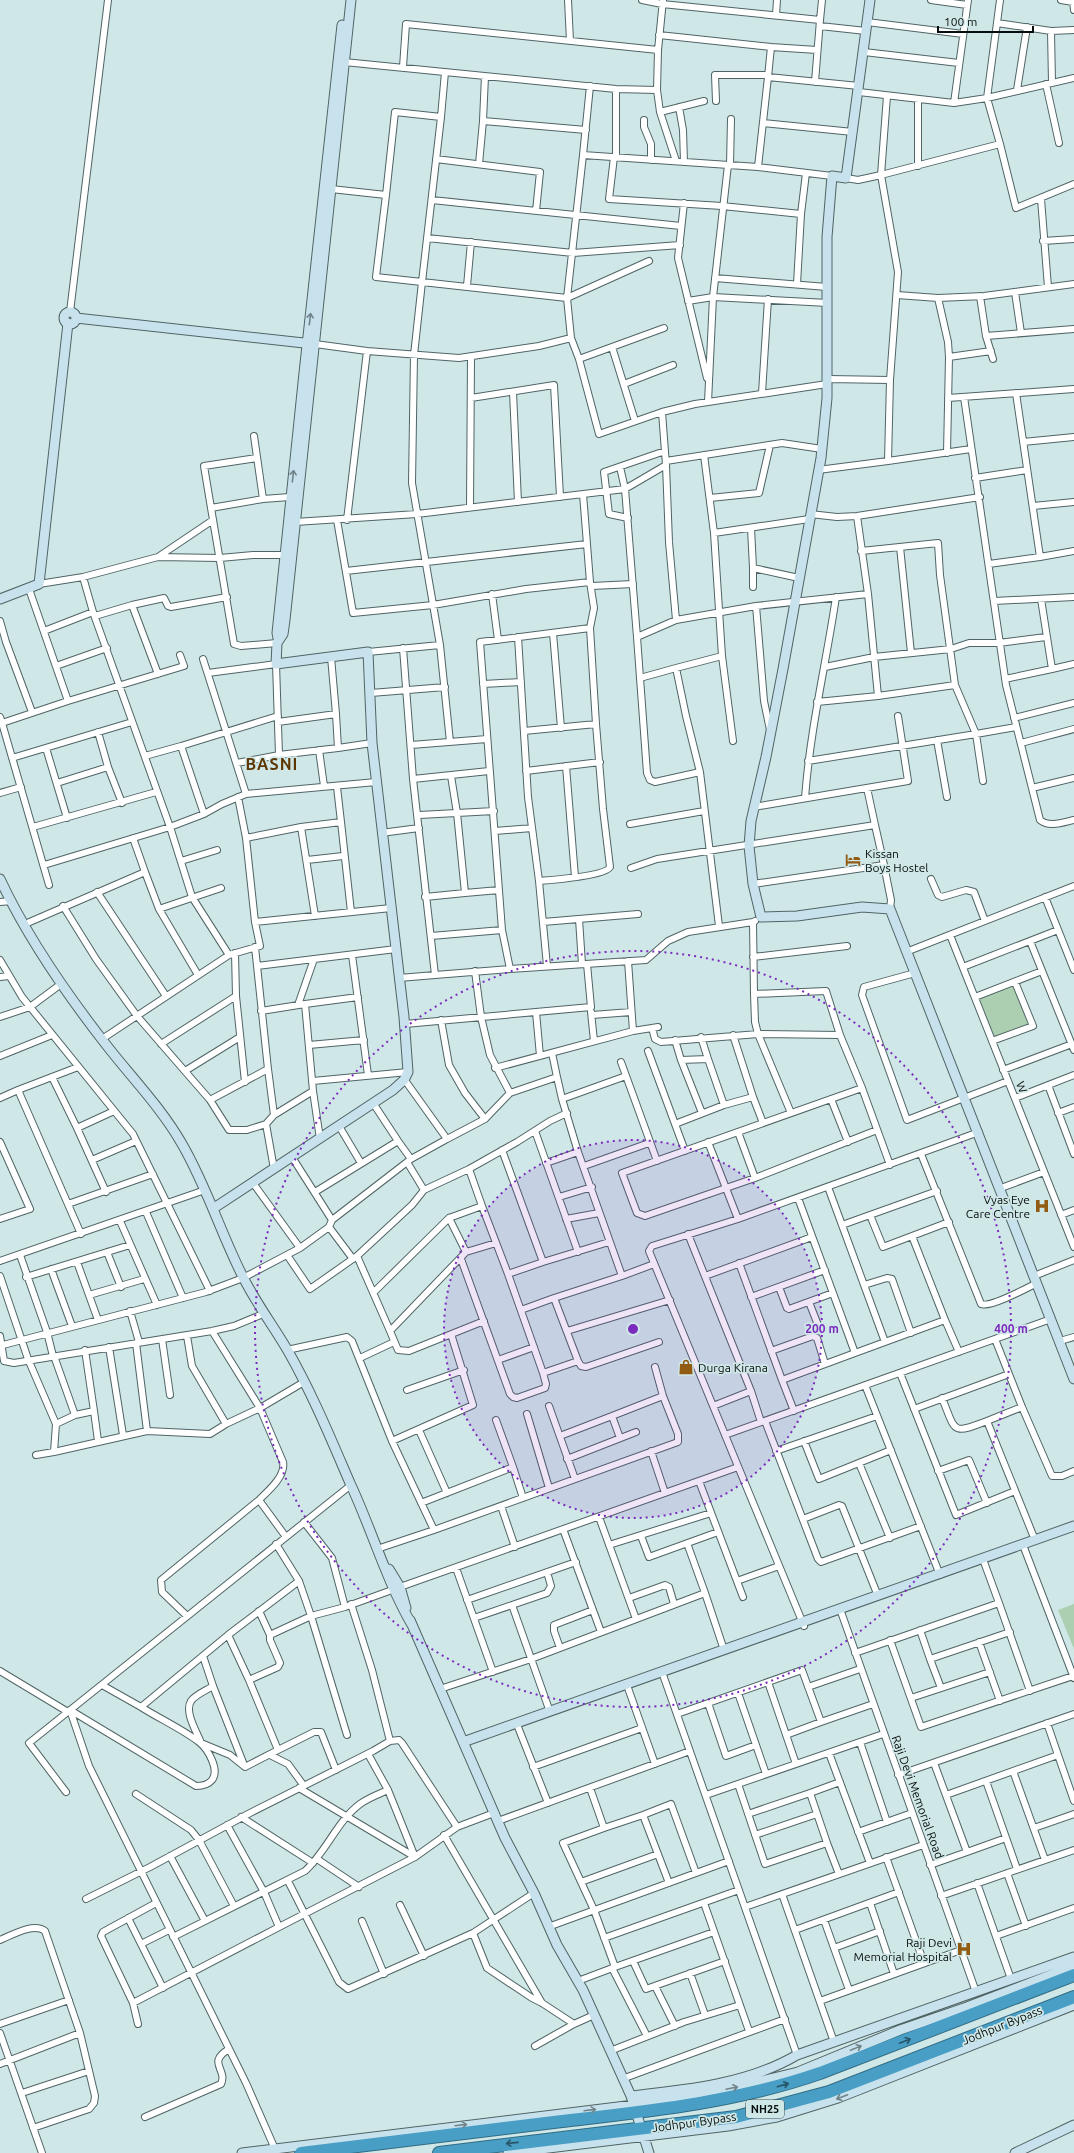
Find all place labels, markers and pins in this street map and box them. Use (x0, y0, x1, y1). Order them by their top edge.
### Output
place label: Kissan Boys Hostel (865, 847, 928, 874)
hotel icon: Kissan Boys Hostel (844, 851, 862, 869)
place label: Vyas Eye Care Centre (966, 1193, 1030, 1220)
hospital icon: Vyas Eye Care Centre (1033, 1197, 1051, 1215)
centre of rings (626, 1322, 640, 1336)
shop icon: Durga Kirana (677, 1358, 695, 1376)
place label: Durga Kirana (698, 1361, 768, 1374)
place label: Raji Devi Memorial Hospital (854, 1936, 952, 1963)
hospital icon: Raji Devi Memorial Hospital (955, 1940, 973, 1958)

